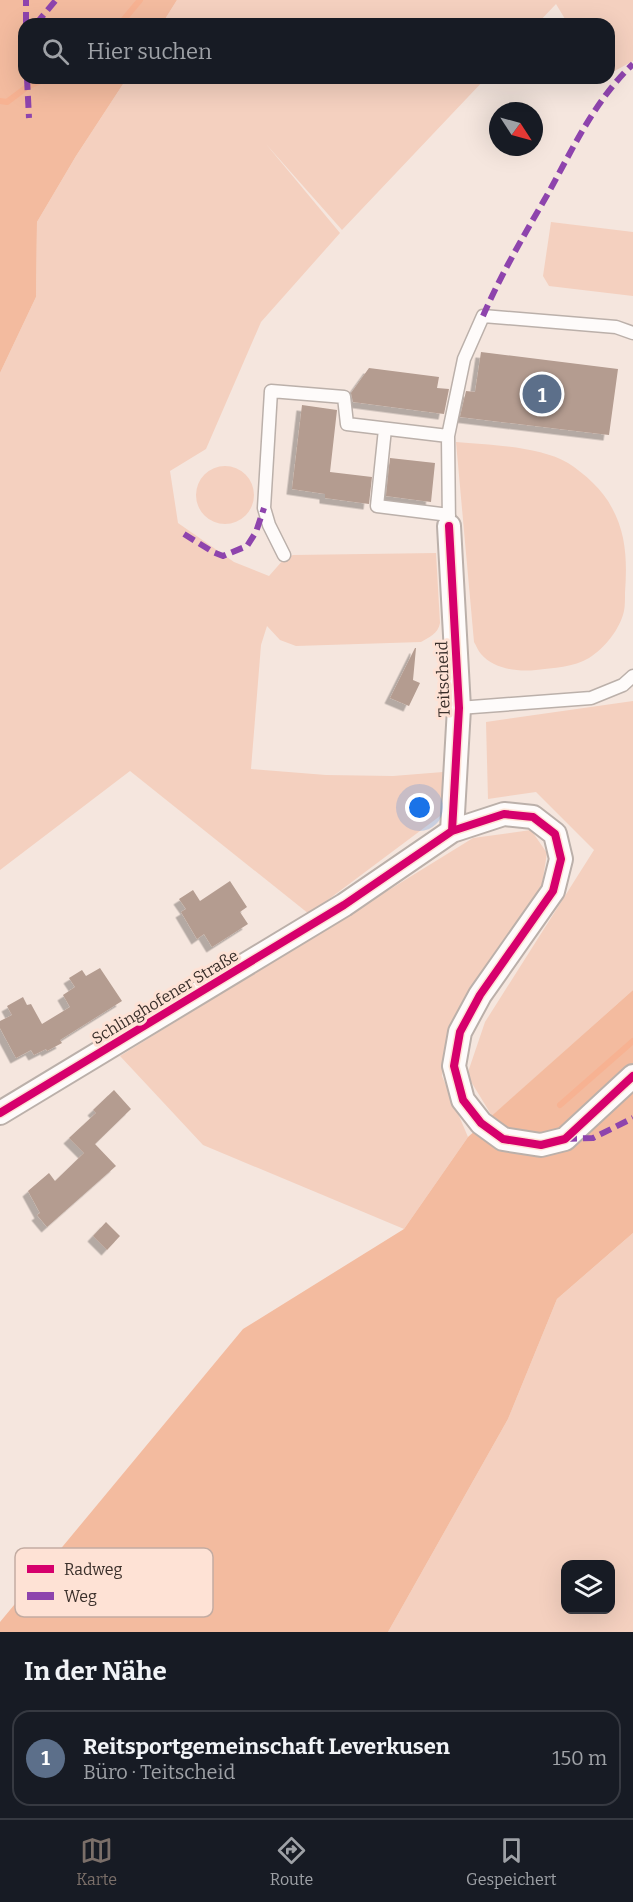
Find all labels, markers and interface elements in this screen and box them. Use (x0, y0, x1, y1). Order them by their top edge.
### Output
search box (18, 18, 615, 84)
icon: search (39, 35, 72, 68)
text: Hier suchen (87, 38, 212, 65)
north arrow (489, 102, 543, 156)
pin: 1 (522, 372, 562, 416)
street label: Teitscheid (432, 640, 454, 717)
your location (405, 793, 434, 822)
street label: Schlinghofener Straße (88, 946, 242, 1048)
legend (15, 1548, 213, 1617)
text: Radweg (64, 1560, 122, 1579)
map controls (561, 1560, 615, 1614)
button: layers (561, 1560, 615, 1614)
text: Weg (64, 1587, 97, 1606)
text: In der Nähe (24, 1656, 167, 1687)
text: Reitsportgemeinschaft Leverkusen (83, 1733, 450, 1760)
text: 1 (41, 1746, 50, 1770)
text: 150 m (552, 1746, 607, 1770)
text: Büro · Teitscheid (83, 1760, 235, 1784)
tab: Karte (76, 1834, 117, 1889)
tab: Route (270, 1834, 313, 1889)
tab: Gespeichert (466, 1834, 557, 1889)

